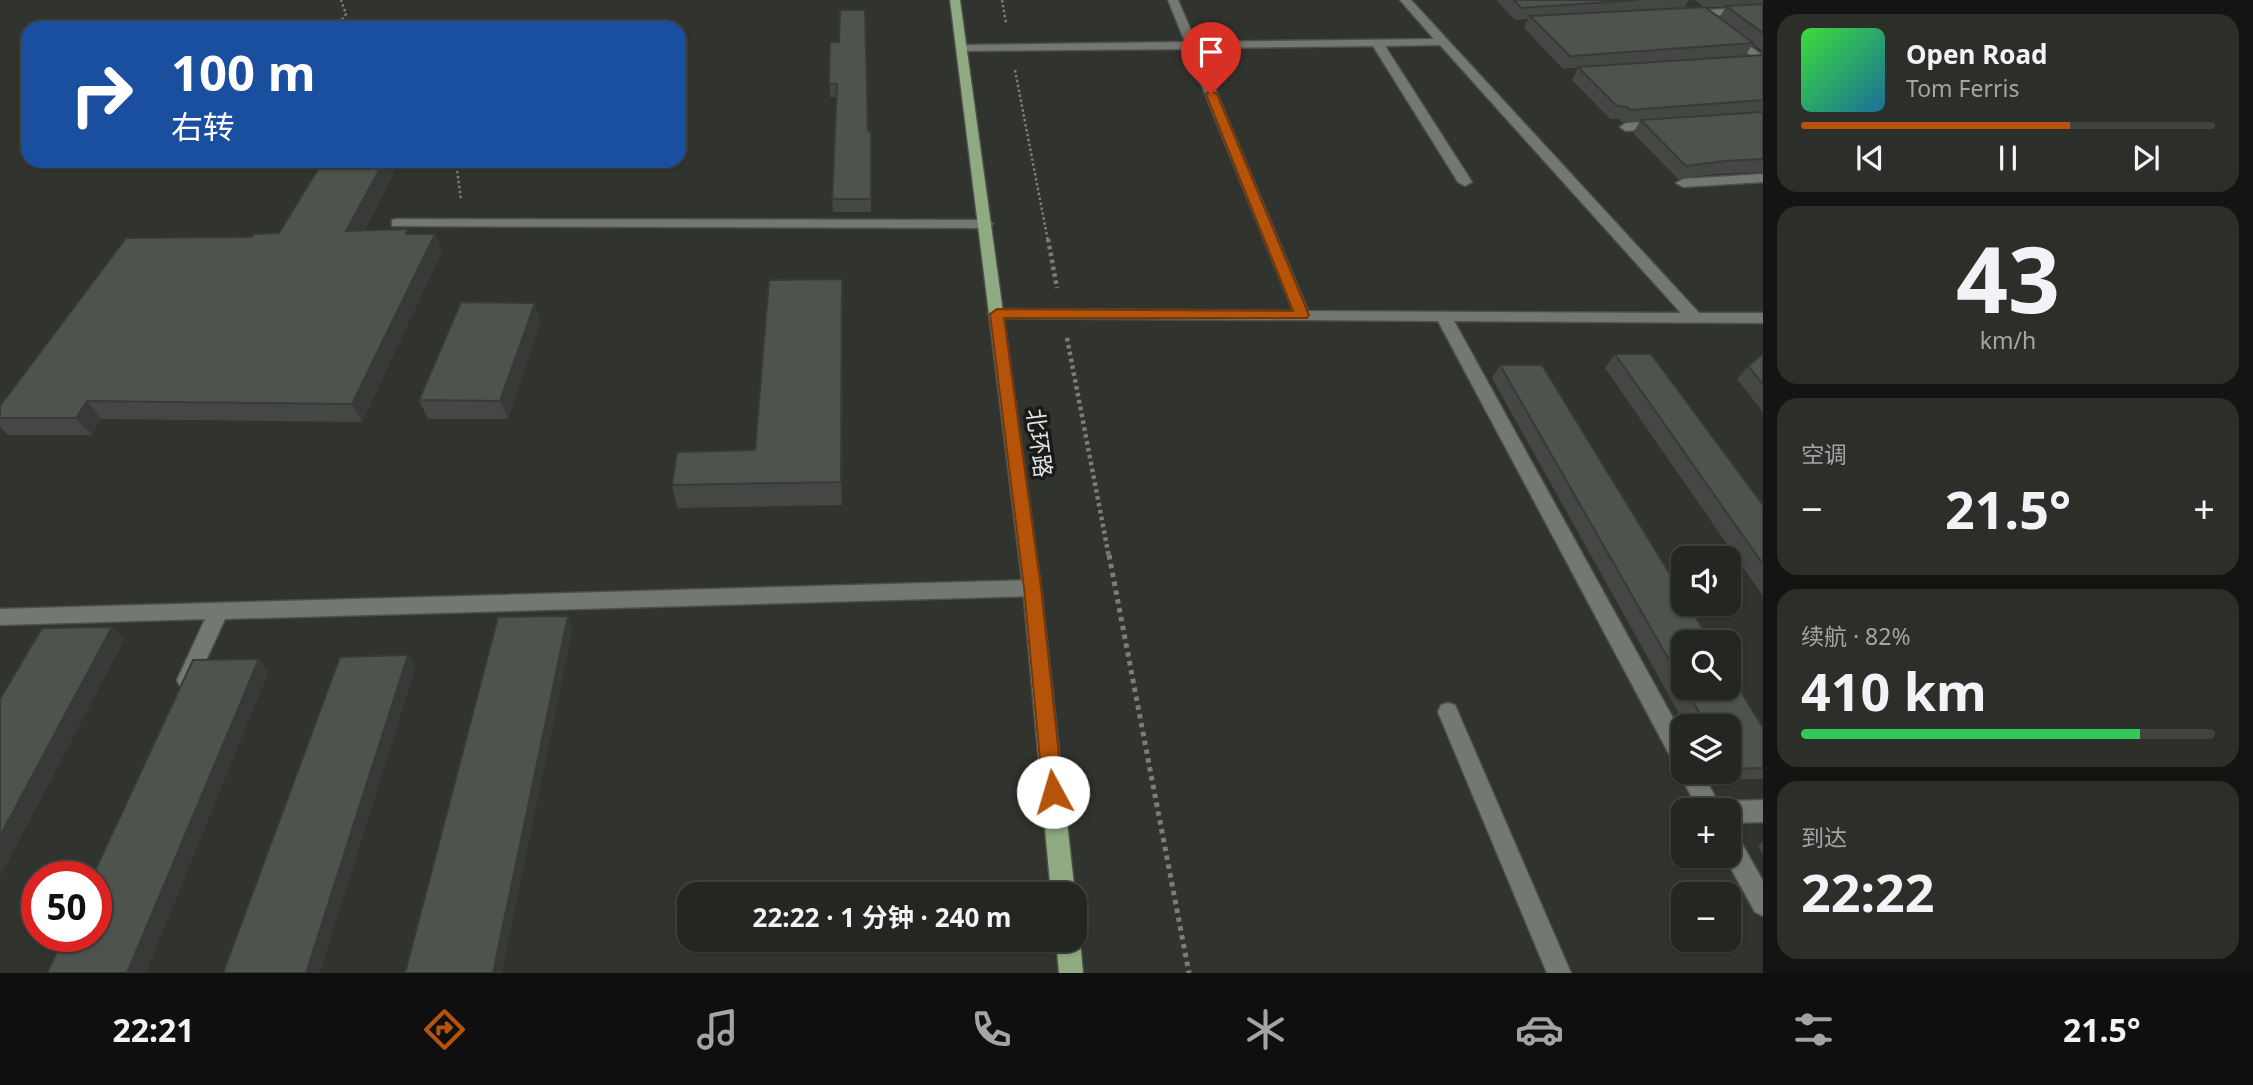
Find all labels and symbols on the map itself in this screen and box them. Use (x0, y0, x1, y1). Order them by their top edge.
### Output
pin (1181, 22, 1241, 94)
street label: 北环路 (1020, 407, 1060, 479)
position arrow (1016, 755, 1090, 829)
speed limit sign: 50 (21, 861, 112, 952)

